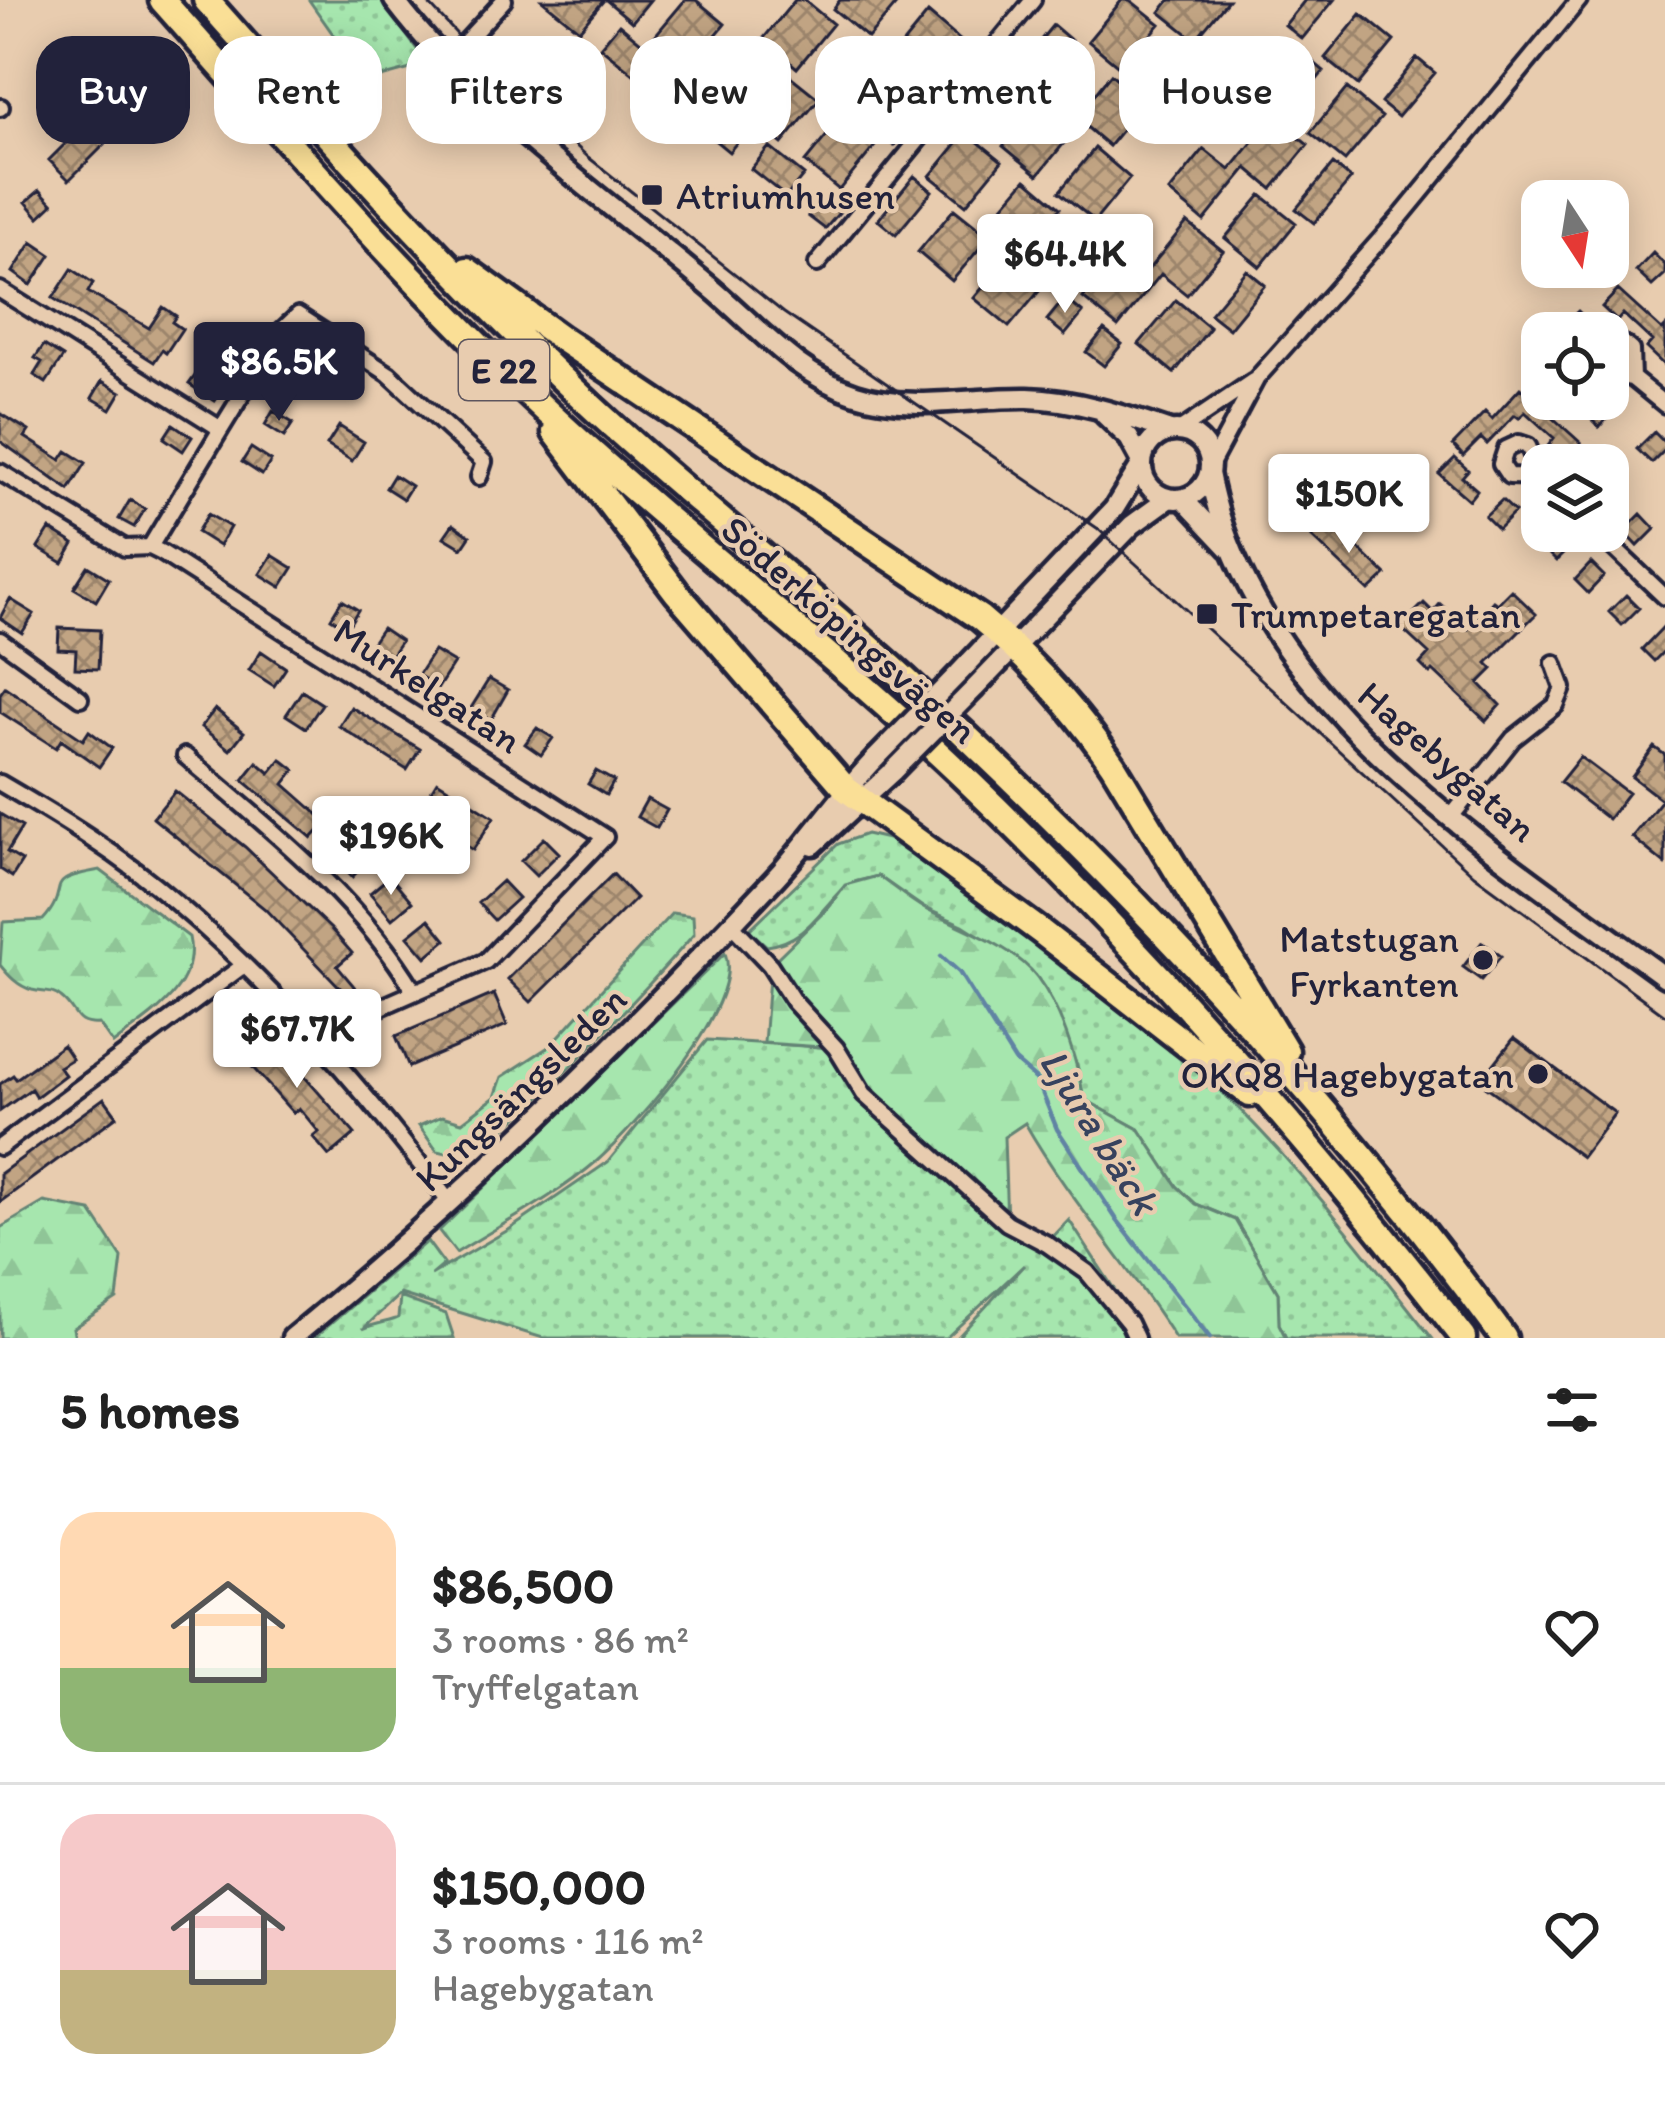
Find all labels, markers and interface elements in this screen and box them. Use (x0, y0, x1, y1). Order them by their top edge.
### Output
chip: Buy (36, 36, 190, 144)
chip: Rent (214, 36, 382, 144)
chip: Filters (406, 36, 606, 144)
chip: New (630, 36, 791, 144)
chip: Apartment (815, 36, 1095, 144)
chip: House (1119, 36, 1315, 144)
place label: Atriumhusen (676, 172, 895, 219)
north arrow (1521, 180, 1629, 288)
map controls (1521, 180, 1629, 552)
marker: Atriumhusen (639, 182, 665, 208)
pin: $64.4K (967, 214, 1163, 316)
text: $64.4K (1004, 229, 1126, 276)
button: locate (1521, 312, 1629, 420)
pin: $86.5K (181, 322, 377, 424)
text: $86.5K (221, 337, 337, 384)
road number: E 22 (459, 340, 549, 400)
button: layers (1521, 444, 1629, 552)
pin: $150K (1265, 454, 1433, 556)
text: $150K (1295, 469, 1403, 516)
street label: Söderköpingsvägen (712, 505, 988, 754)
place label: Trumpetaregatan (1231, 591, 1521, 638)
marker: Trumpetaregatan (1194, 601, 1220, 627)
street label: Murkelgatan (325, 607, 530, 764)
street label: Hagebygatan (1349, 671, 1547, 852)
pin: $196K (307, 796, 475, 898)
text: $196K (339, 811, 443, 858)
place label: Matstugan Fyrkanten (1279, 915, 1459, 1007)
marker: Matstugan Fyrkanten (1470, 947, 1496, 973)
street label: Kungsängsleden (405, 976, 636, 1201)
pin: $67.7K (199, 989, 395, 1091)
text: $67.7K (240, 1004, 354, 1051)
water label: Ljura bäck (1029, 1039, 1172, 1226)
place label: OKQ8 Hagebygatan (1181, 1051, 1514, 1098)
marker: OKQ8 Hagebygatan (1525, 1061, 1551, 1087)
icon: filters (1539, 1377, 1605, 1443)
text: 5 homes (60, 1380, 240, 1441)
text: $86,500 (432, 1555, 614, 1616)
icon: home (156, 1560, 300, 1704)
icon: heart (1539, 1599, 1605, 1665)
text: 3 rooms · 86 m² (432, 1616, 689, 1663)
text: Tryffelgatan (432, 1663, 639, 1710)
text: $150,000 (432, 1856, 646, 1917)
icon: home (156, 1862, 300, 2006)
icon: heart (1539, 1901, 1605, 1967)
text: 3 rooms · 116 m² (432, 1917, 704, 1964)
text: Hagebygatan (432, 1964, 654, 2011)

